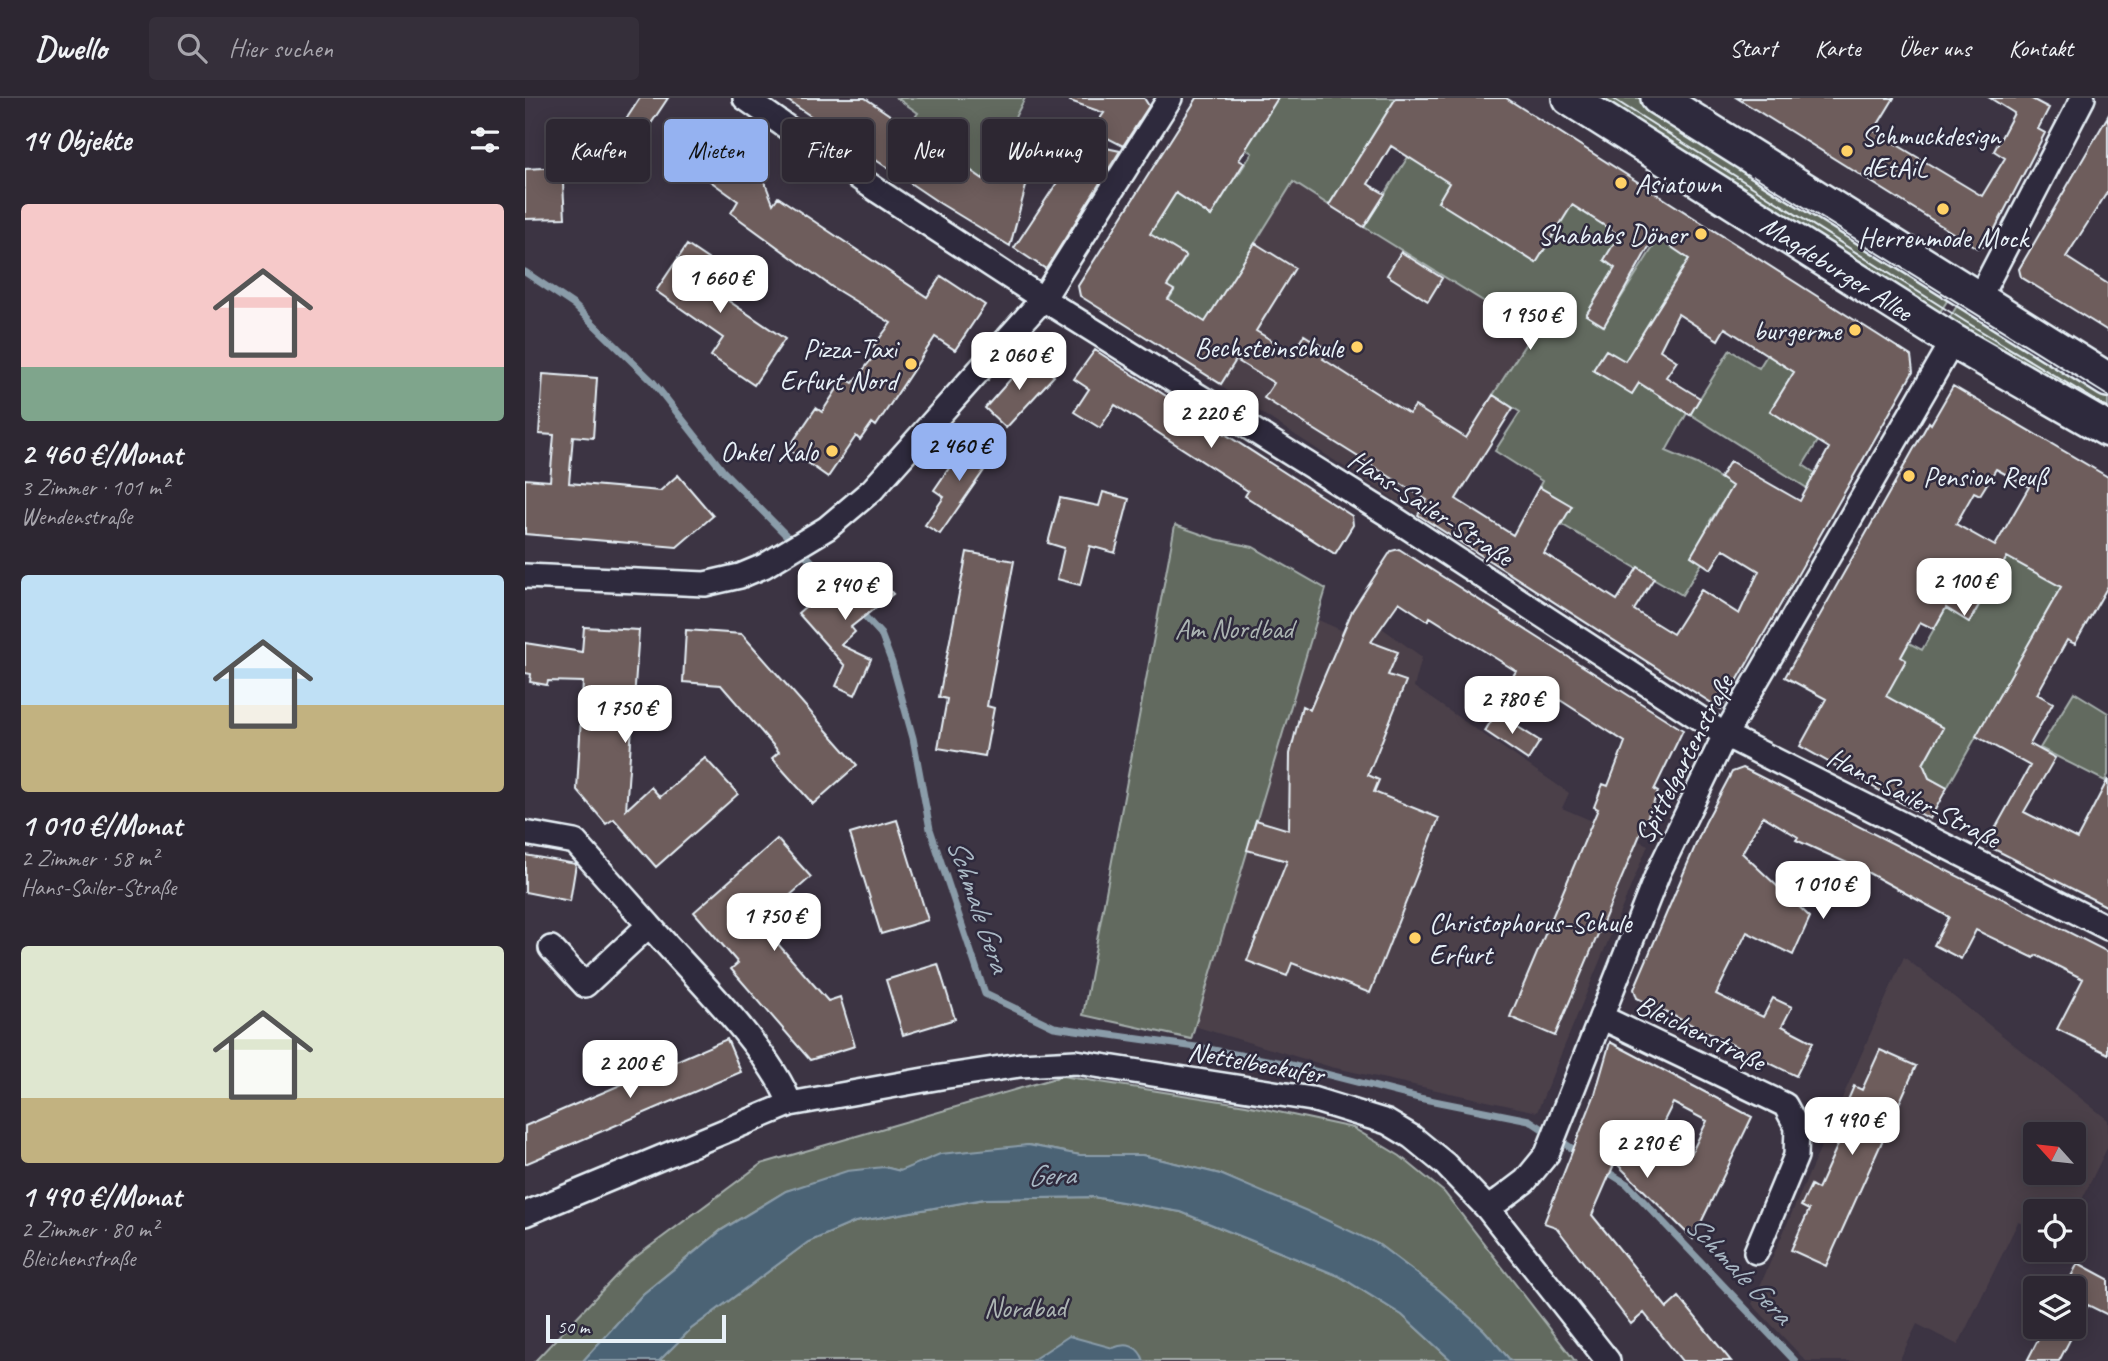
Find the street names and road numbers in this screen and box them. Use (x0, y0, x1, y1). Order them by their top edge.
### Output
street label: Magdeburger Allee (1754, 207, 1921, 330)
street label: Hans-Sailer-Straße (1342, 441, 1521, 575)
street label: Spittelgartenstraße (1626, 667, 1742, 849)
street label: Hans-Sailer-Straße (1822, 739, 2008, 857)
street label: Bleichenstraße (1630, 986, 1773, 1080)
street label: Nettelbeckufer (1185, 1033, 1329, 1092)

